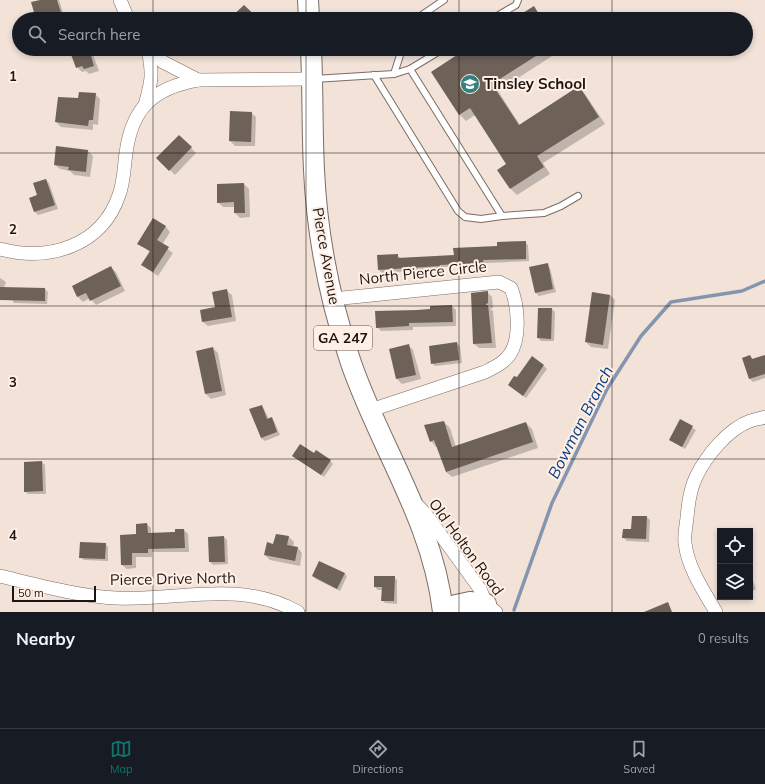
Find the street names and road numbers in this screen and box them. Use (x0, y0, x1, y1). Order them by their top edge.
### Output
street label: Pierce Avenue (309, 206, 344, 306)
street label: North Pierce Circle (358, 256, 488, 289)
road number: GA 247 (314, 326, 372, 350)
street label: Old Holton Road (425, 495, 508, 599)
street label: Pierce Drive North (110, 568, 236, 589)

